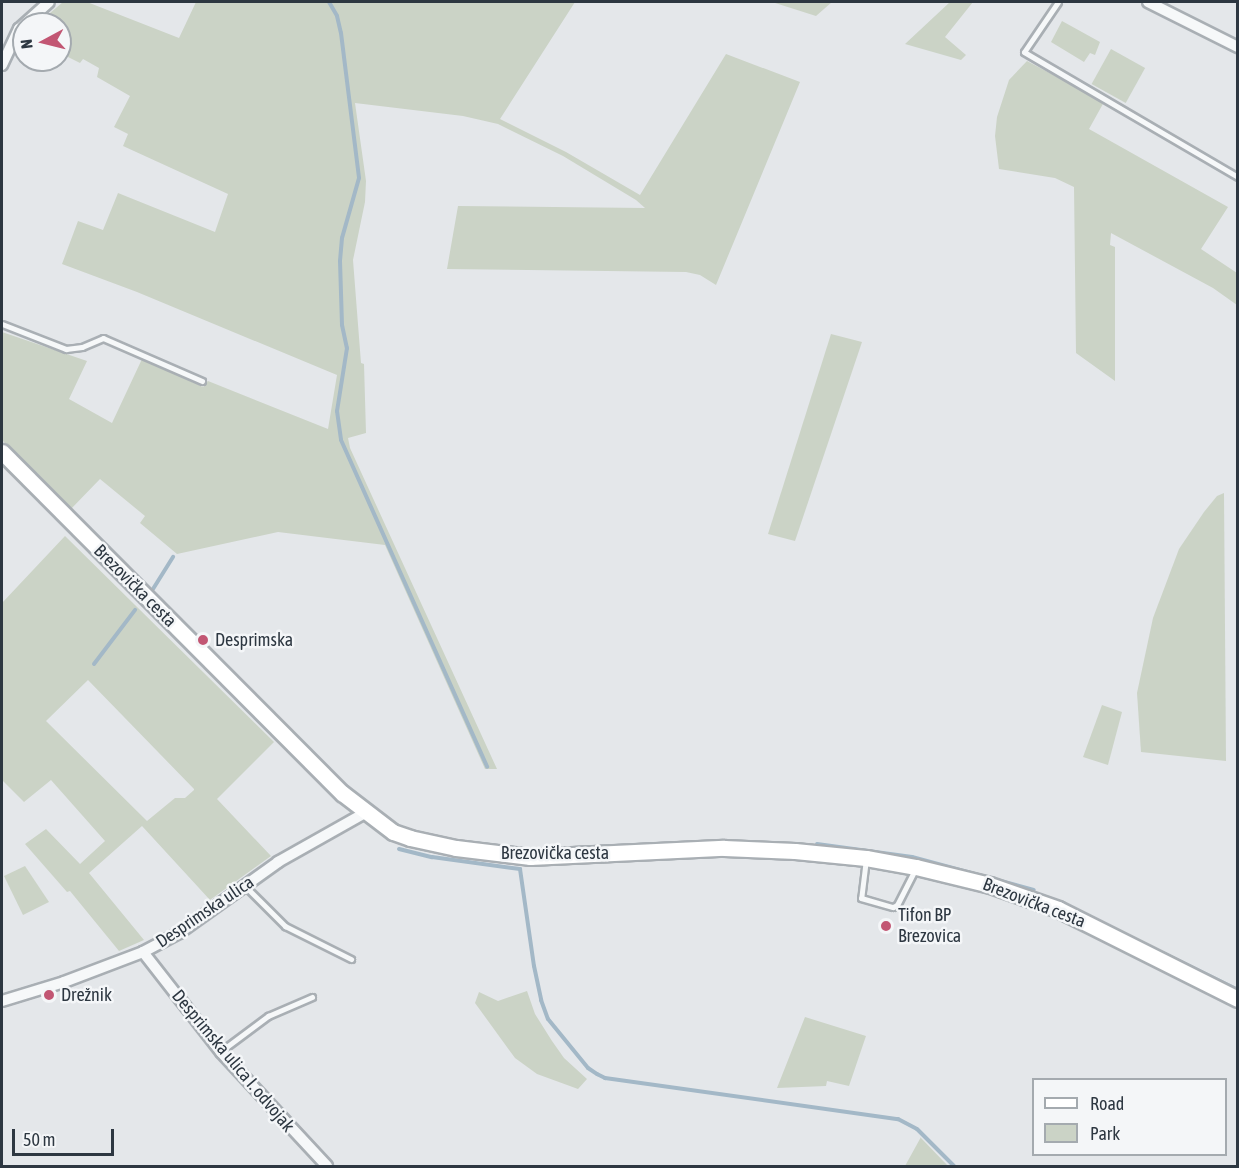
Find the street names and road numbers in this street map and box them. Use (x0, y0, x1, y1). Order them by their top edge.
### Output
street label: Brezovička cesta (89, 540, 181, 632)
street label: Brezovička cesta (501, 842, 609, 864)
street label: Desprimska ulica (152, 871, 258, 953)
street label: Brezovička cesta (980, 874, 1088, 932)
street label: Desprimska ulica I. odvojak (167, 985, 299, 1137)

